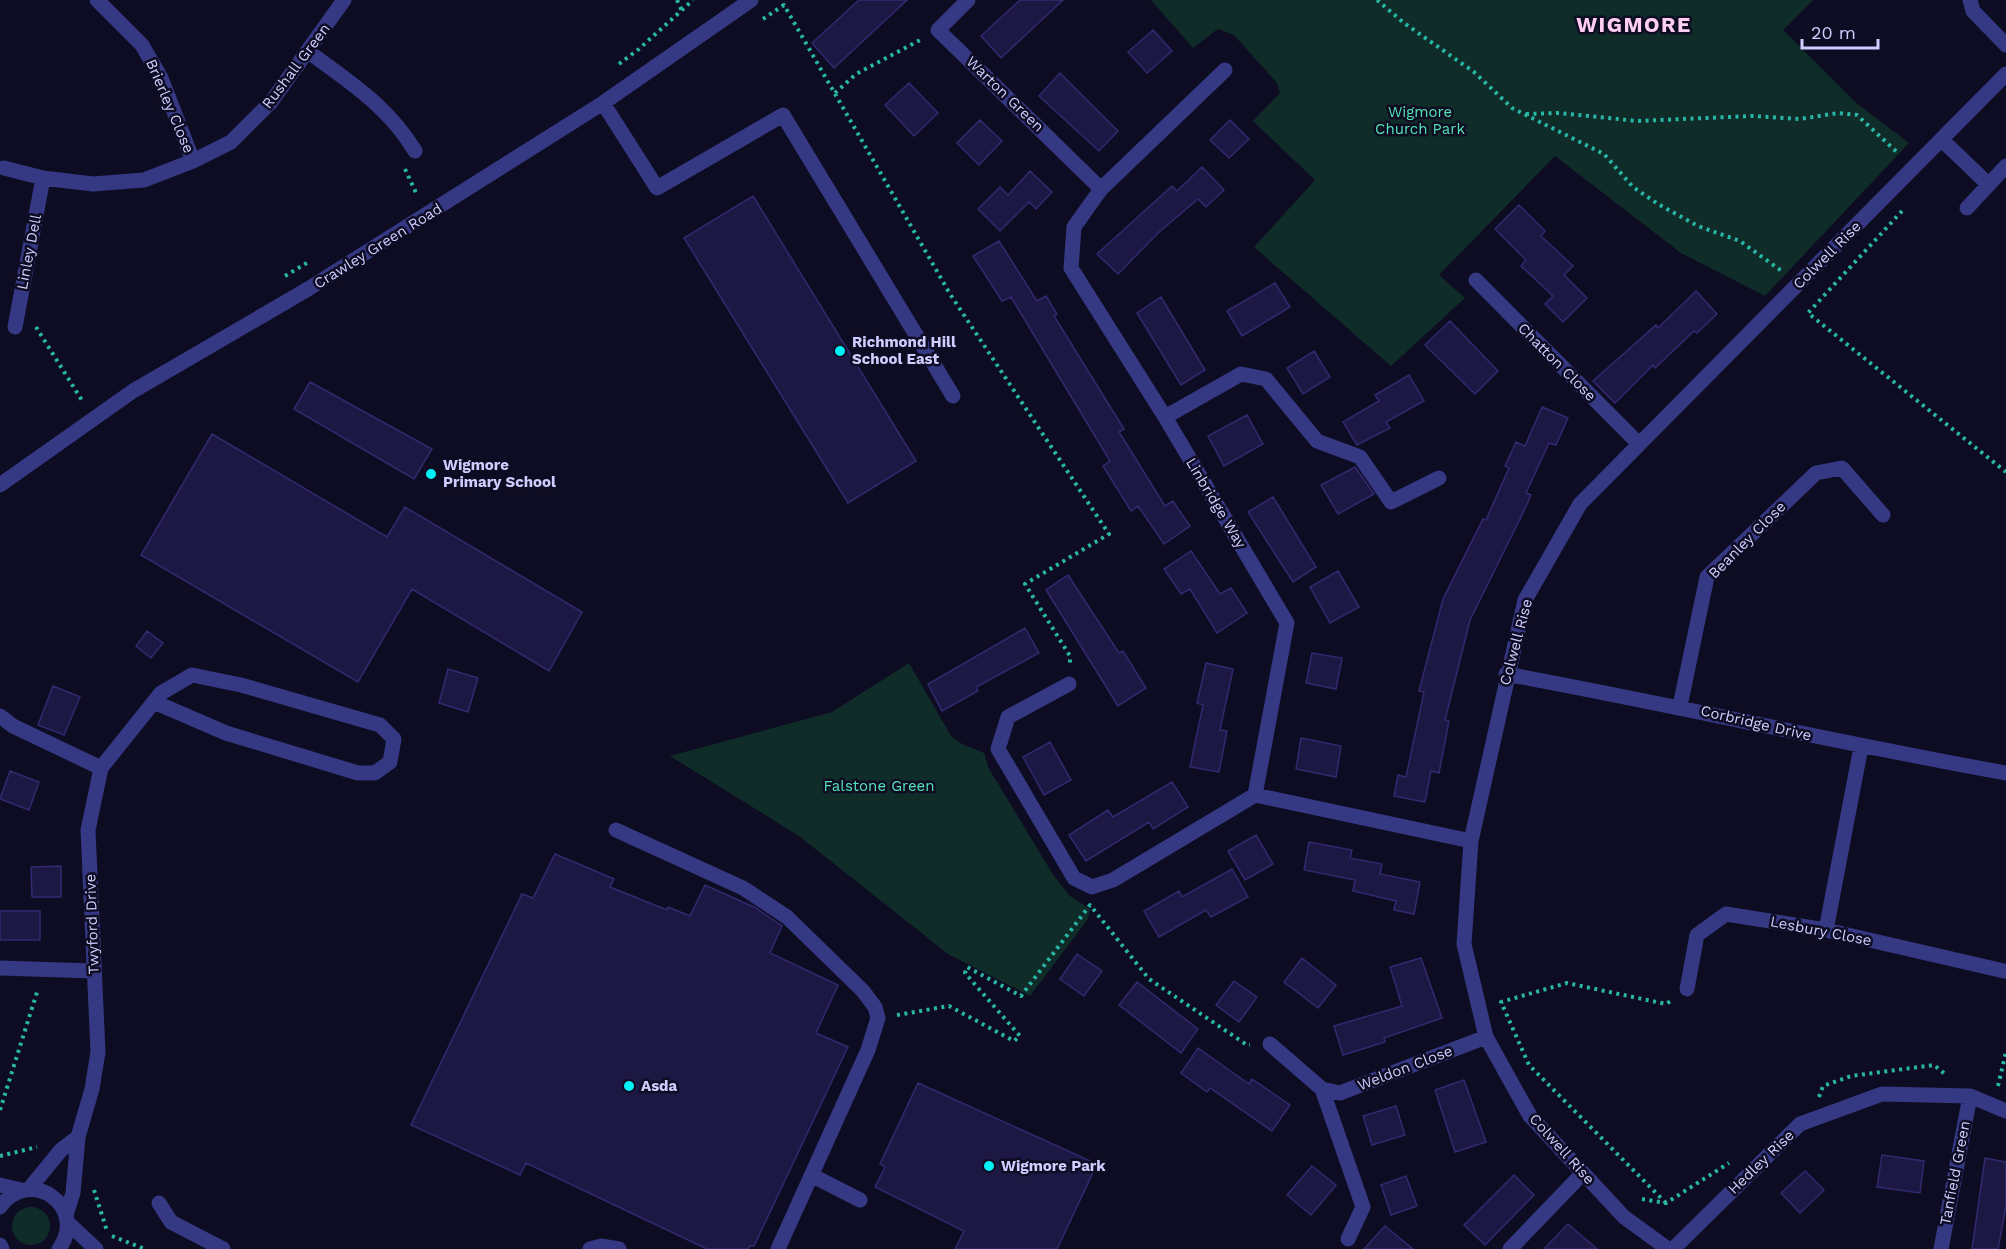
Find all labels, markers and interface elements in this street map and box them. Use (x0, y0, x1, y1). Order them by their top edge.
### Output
district label: WIGMORE (1576, 12, 1692, 37)
scale bar (1802, 12, 1878, 50)
street label: Rushall Green (258, 20, 334, 112)
text: 20 m (1811, 22, 1856, 43)
street label: Warton Green (962, 52, 1048, 136)
street label: Brierley Close (142, 56, 198, 156)
park label: Wigmore Church Park (1375, 103, 1465, 138)
street label: Crawley Green Road (311, 199, 445, 293)
street label: Linley Dell (13, 212, 45, 291)
street label: Colwell Rise (1789, 217, 1865, 293)
street label: Chatton Close (1514, 319, 1600, 405)
place label: Richmond Hill School East (852, 333, 956, 368)
marker: Richmond Hill School East (833, 344, 847, 358)
street label: Linbridge Way (1182, 455, 1250, 552)
place label: Wigmore Primary School (443, 456, 556, 491)
marker: Wigmore Primary School (424, 467, 438, 481)
street label: Beanley Close (1705, 498, 1789, 582)
street label: Colwell Rise (1496, 597, 1536, 687)
street label: Corbridge Drive (1699, 701, 1813, 745)
park label: Falstone Green (823, 777, 935, 795)
street label: Twyford Drive (81, 873, 103, 975)
street label: Lesbury Close (1769, 912, 1873, 950)
street label: Weldon Close (1355, 1042, 1455, 1094)
place label: Asda (641, 1077, 677, 1095)
marker: Asda (622, 1079, 636, 1093)
street label: Colwell Rise (1526, 1110, 1598, 1188)
street label: Tanfield Green (1936, 1119, 1974, 1227)
street label: Hedley Rise (1724, 1126, 1798, 1198)
place label: Wigmore Park (1001, 1157, 1106, 1175)
marker: Wigmore Park (982, 1159, 996, 1173)

